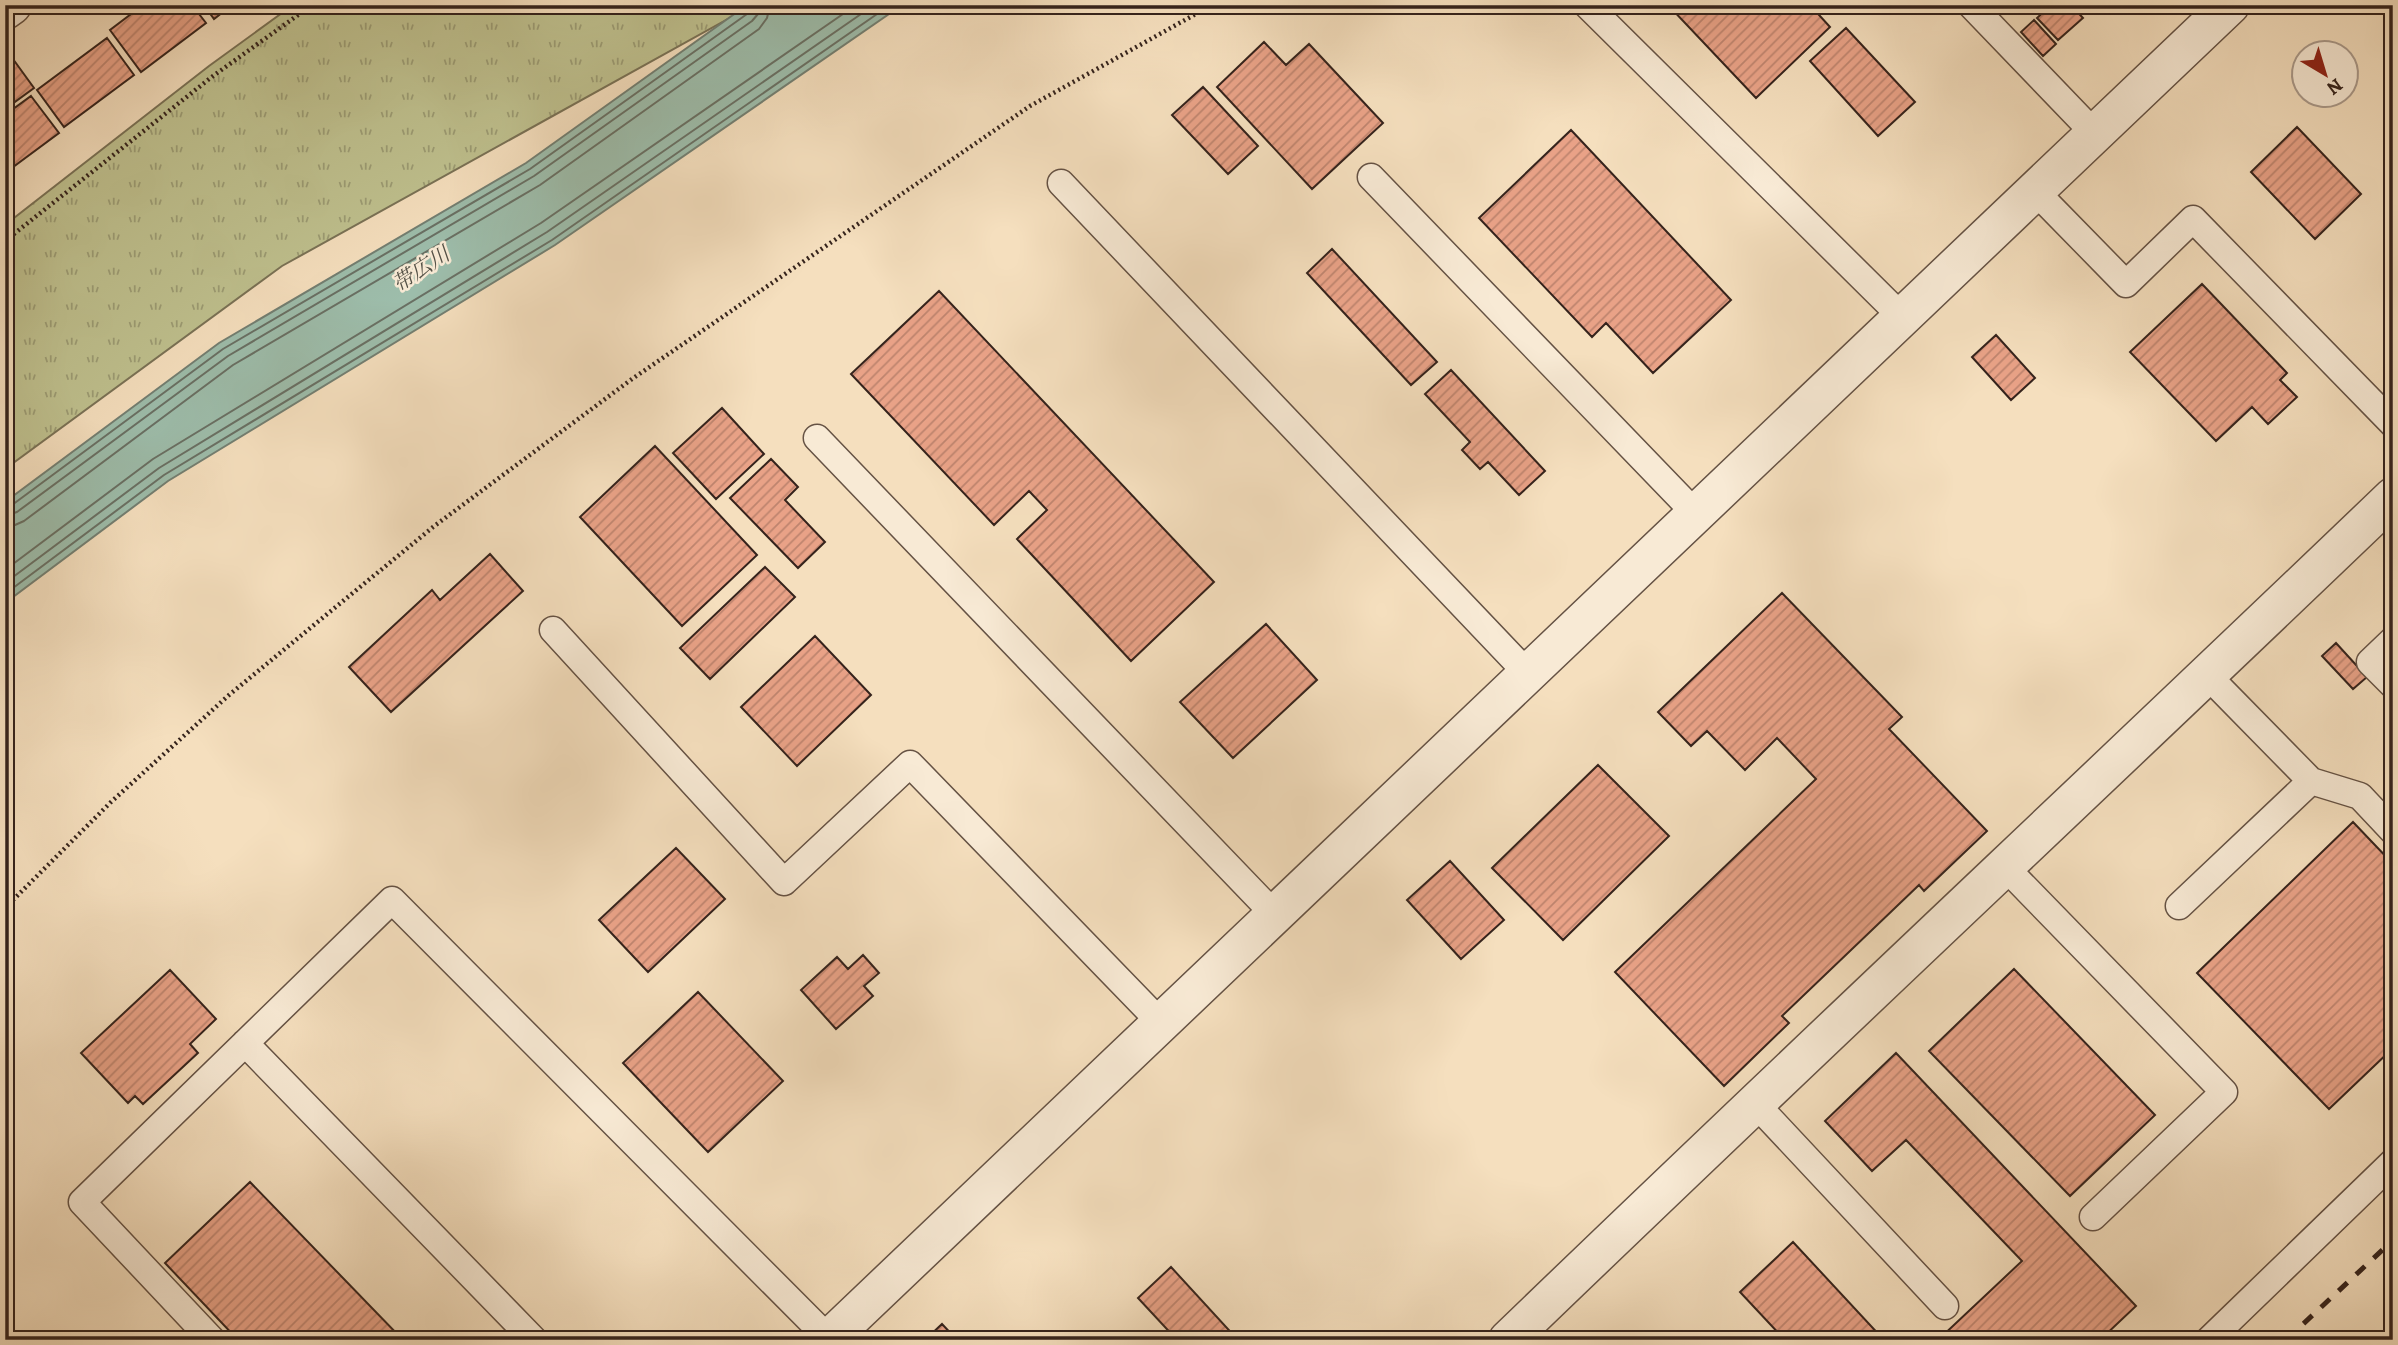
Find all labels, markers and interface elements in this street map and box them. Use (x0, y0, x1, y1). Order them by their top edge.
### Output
north arrow (2290, 38, 2360, 108)
text: N (2321, 72, 2348, 101)
water label: 帯広川 (387, 239, 457, 298)

